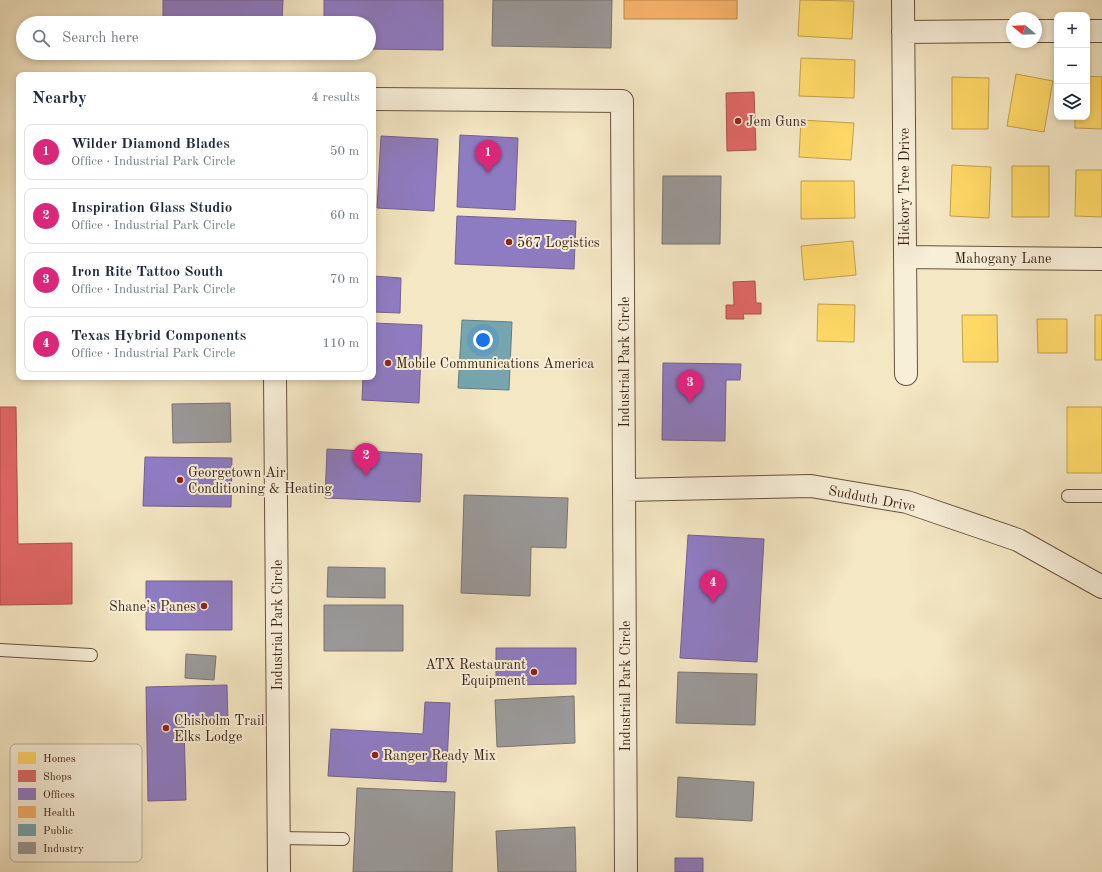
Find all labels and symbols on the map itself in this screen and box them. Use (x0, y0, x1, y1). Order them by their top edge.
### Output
north arrow (1006, 12, 1042, 48)
place label: Jem Guns (746, 115, 806, 129)
marker: Jem Guns (733, 116, 743, 126)
street label: Hickory Tree Drive (898, 128, 912, 246)
pin: 1 (475, 140, 501, 173)
place label: 567 Logistics (517, 236, 600, 250)
marker: 567 Logistics (504, 237, 514, 247)
street label: Mahogany Lane (955, 252, 1051, 266)
street label: Industrial Park Circle (618, 297, 632, 427)
your location (473, 330, 493, 350)
place label: Mobile Communications America (396, 357, 594, 371)
marker: Mobile Communications America (383, 358, 393, 368)
pin: 3 (677, 370, 703, 403)
pin: 2 (353, 443, 379, 476)
place label: Georgetown Air Conditioning & Heating (188, 466, 333, 496)
marker: Georgetown Air Conditioning & Heating (175, 475, 185, 485)
street label: Sudduth Drive (827, 484, 916, 514)
street label: Industrial Park Circle (271, 560, 285, 690)
pin: 4 (700, 570, 726, 603)
place label: Shane’s Panes (109, 600, 196, 614)
marker: Shane’s Panes (199, 601, 209, 611)
street label: Industrial Park Circle (619, 621, 633, 751)
place label: ATX Restaurant Equipment (425, 658, 526, 688)
marker: ATX Restaurant Equipment (529, 667, 539, 677)
place label: Chisholm Trail Elks Lodge (174, 714, 265, 744)
marker: Chisholm Trail Elks Lodge (161, 723, 171, 733)
legend (10, 744, 142, 862)
place label: Ranger Ready Mix (383, 749, 496, 763)
marker: Ranger Ready Mix (370, 750, 380, 760)
text: Homes (43, 754, 76, 765)
text: Shops (43, 772, 72, 783)
text: Offices (43, 790, 75, 801)
text: Health (43, 808, 75, 819)
text: Public (43, 826, 73, 837)
text: Industry (43, 844, 84, 855)

